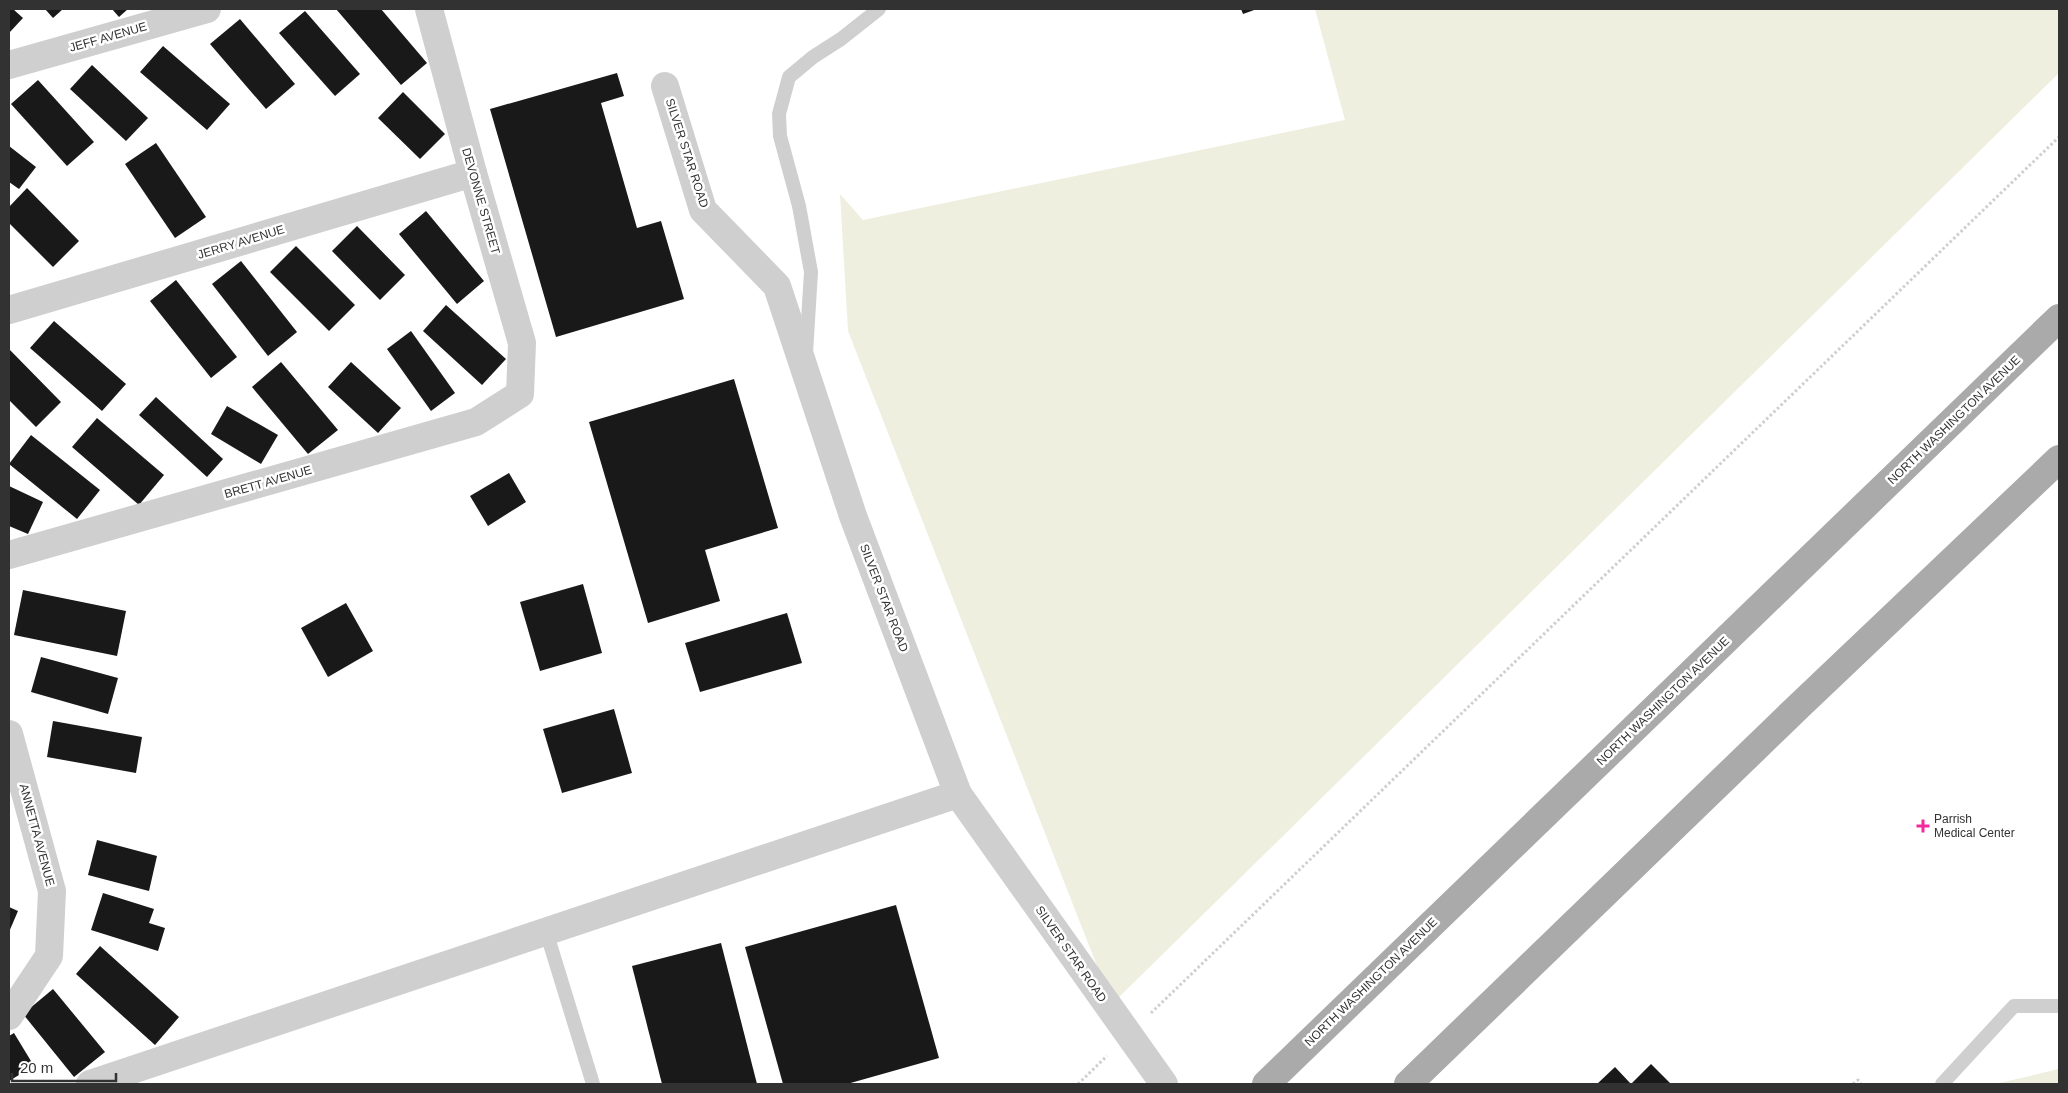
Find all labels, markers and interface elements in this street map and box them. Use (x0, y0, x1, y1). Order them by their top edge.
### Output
street label: JEFF AVENUE (68, 19, 148, 55)
street label: SILVER STAR ROAD (663, 97, 711, 210)
street label: DEVONNE STREET (459, 146, 503, 256)
street label: JERRY AVENUE (196, 222, 286, 262)
street label: NORTH WASHINGTON AVENUE (1885, 353, 2023, 487)
street label: BRETT AVENUE (223, 463, 313, 501)
street label: SILVER STAR ROAD (857, 542, 911, 654)
street label: NORTH WASHINGTON AVENUE (1594, 634, 1732, 768)
street label: ANNETTA AVENUE (17, 782, 57, 888)
place label: Parrish Medical Center (1934, 812, 2015, 840)
marker: Parrish Medical Center (1916, 819, 1930, 833)
street label: SILVER STAR ROAD (1033, 903, 1110, 1005)
street label: NORTH WASHINGTON AVENUE (1302, 915, 1440, 1049)
scale bar (12, 1050, 116, 1082)
text: 20 m (20, 1059, 53, 1076)

